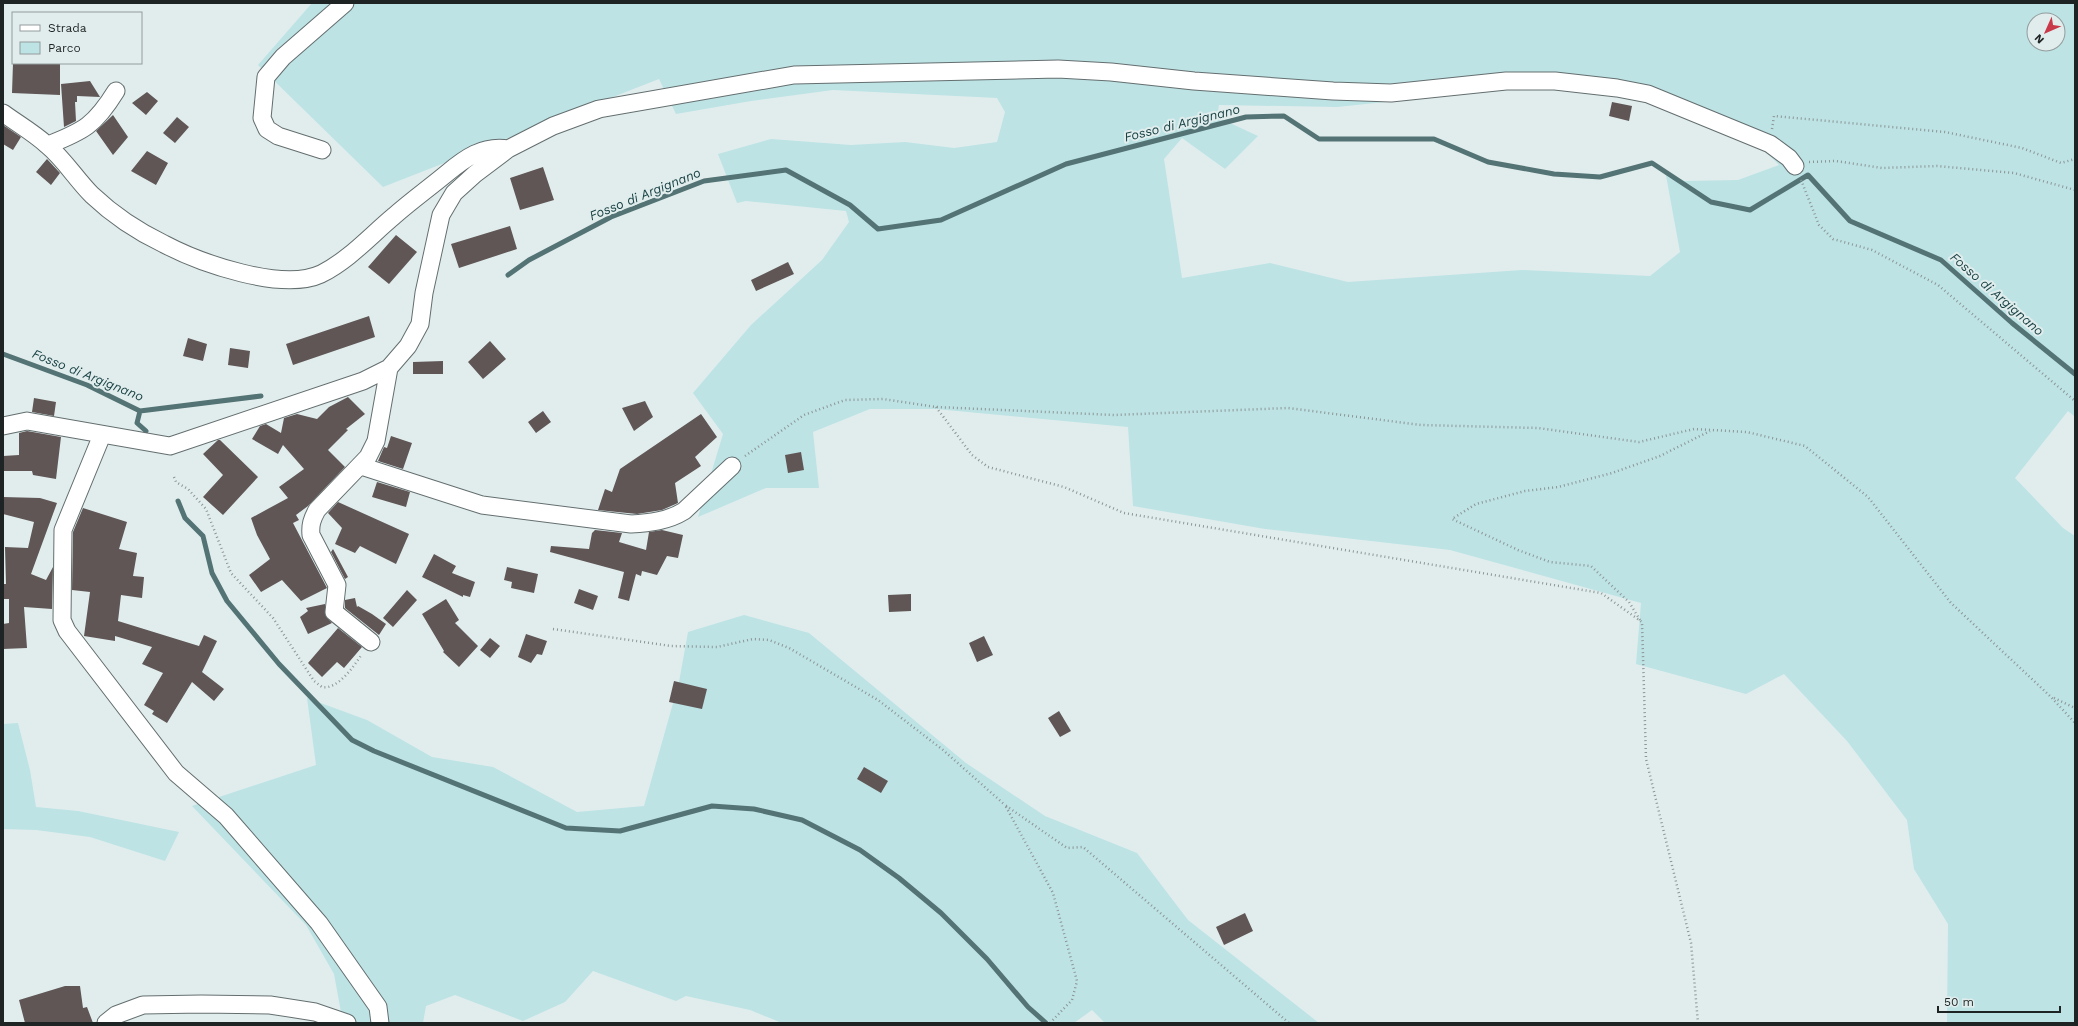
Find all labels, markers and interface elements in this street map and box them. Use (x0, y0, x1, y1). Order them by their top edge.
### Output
legend (12, 12, 142, 64)
north arrow (2026, 12, 2066, 52)
text: Strada (48, 21, 87, 35)
text: N (2032, 31, 2047, 46)
text: Parco (48, 41, 81, 55)
water label: Fosso di Argignano (1123, 101, 1241, 145)
water label: Fosso di Argignano (587, 165, 703, 223)
water label: Fosso di Argignano (1947, 249, 2047, 339)
water label: Fosso di Argignano (30, 346, 146, 404)
scale bar (1938, 988, 2060, 1014)
text: 50 m (1944, 995, 1974, 1009)

